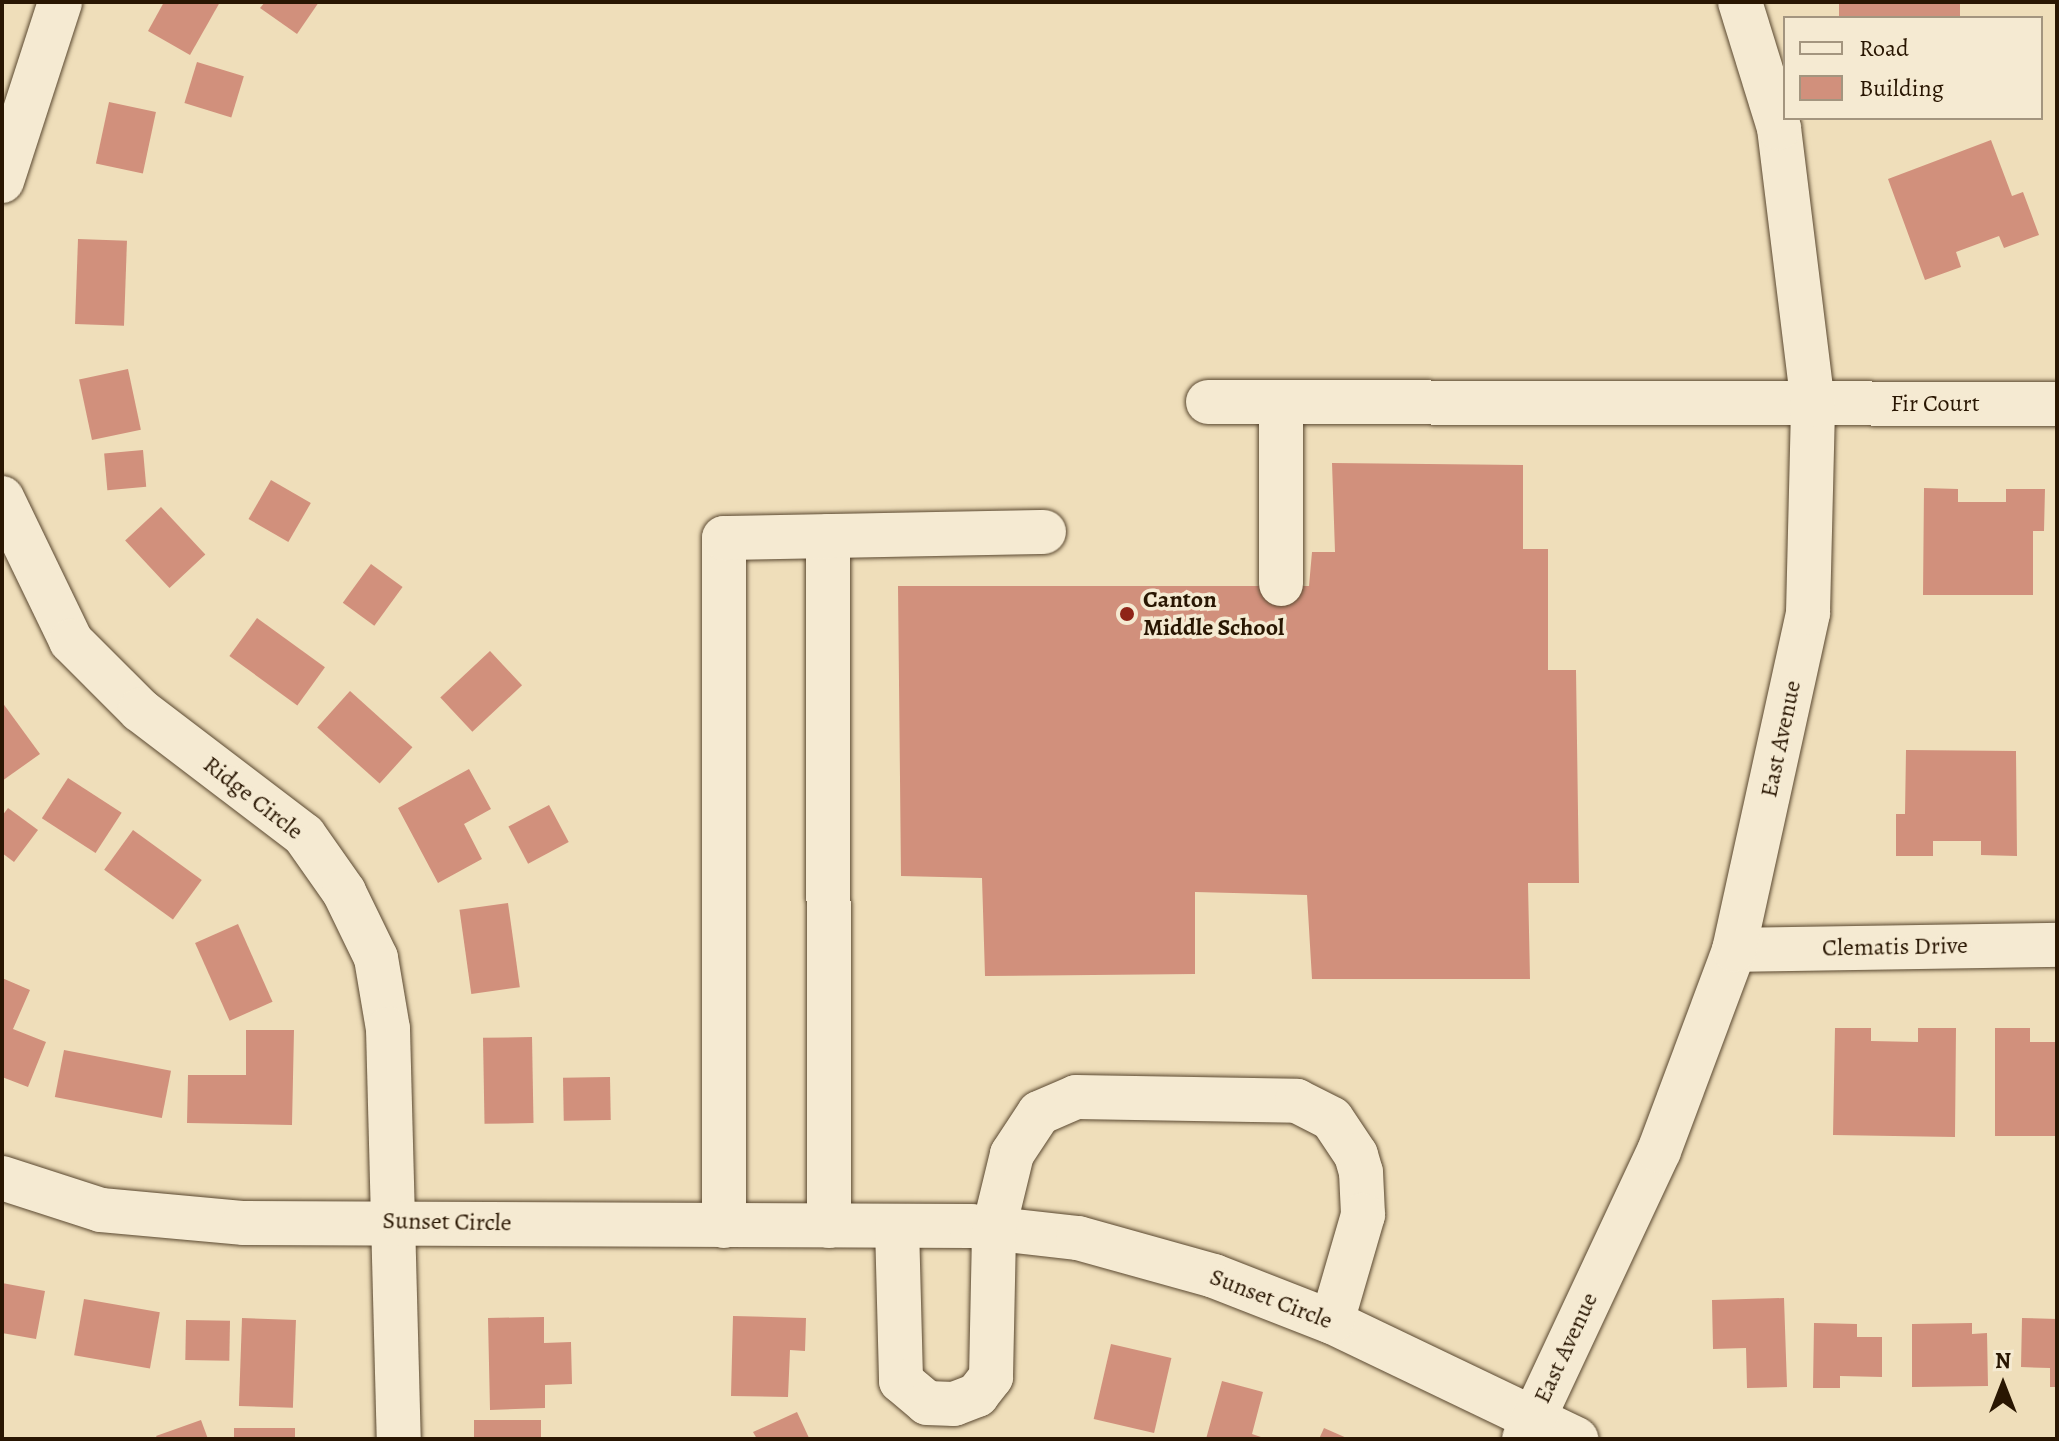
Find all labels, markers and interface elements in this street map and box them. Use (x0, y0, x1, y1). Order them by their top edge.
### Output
legend (1783, 16, 2043, 120)
text: Road (1859, 32, 1909, 64)
text: Building (1859, 72, 1944, 104)
street label: Fir Court (1890, 390, 1980, 418)
place label: Canton Middle School (1143, 586, 1284, 642)
marker: Canton Middle School (1118, 605, 1136, 623)
street label: East Avenue (1755, 678, 1807, 800)
street label: Ridge Circle (197, 750, 309, 846)
street label: Clematis Drive (1822, 931, 1968, 963)
street label: Sunset Circle (382, 1206, 512, 1238)
street label: Sunset Circle (1206, 1262, 1336, 1336)
street label: East Avenue (1528, 1288, 1604, 1408)
north arrow (1963, 1345, 2043, 1425)
text: N (1995, 1346, 2011, 1376)

